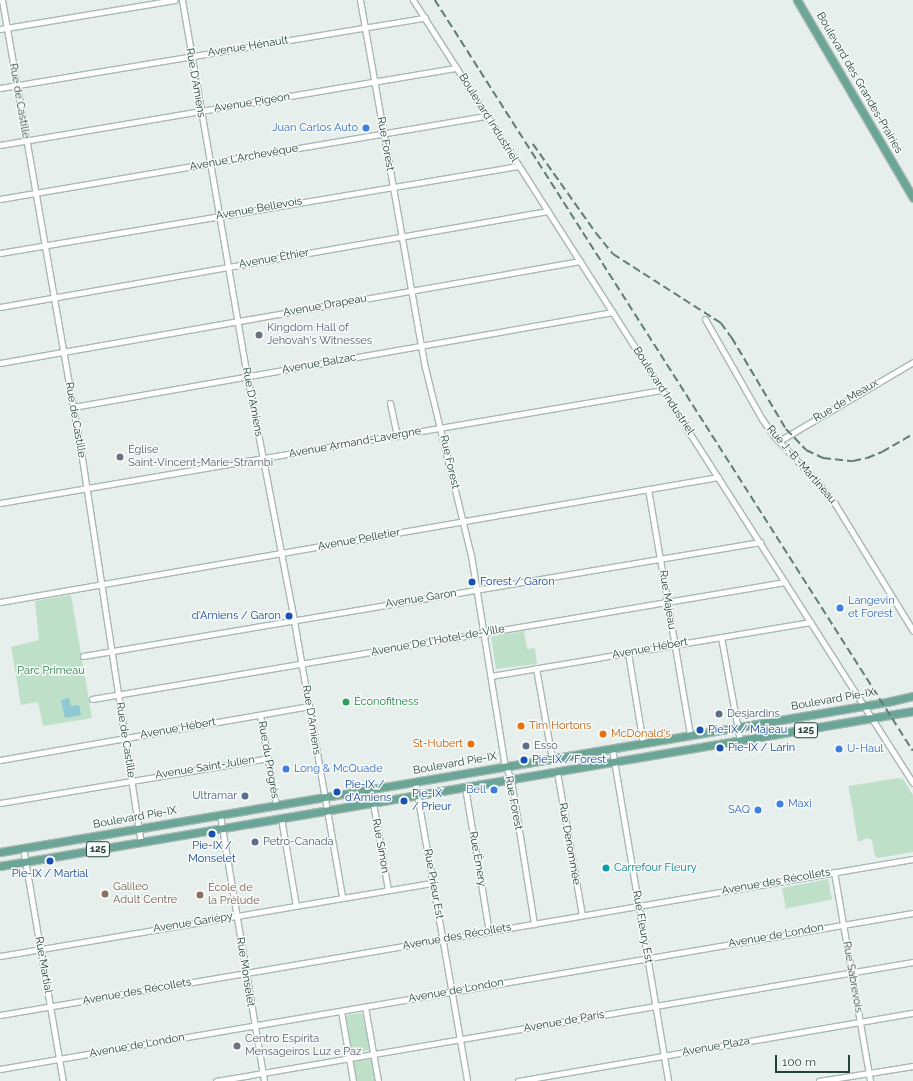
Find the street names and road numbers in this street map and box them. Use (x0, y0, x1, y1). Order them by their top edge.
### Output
street label: Boulevard des Grandes-Prairies (813, 10, 905, 156)
street label: Avenue Hénault (207, 34, 289, 60)
street label: Rue D'Amiens (182, 47, 208, 119)
street label: Rue de Castille (6, 62, 32, 140)
street label: Boulevard Industriel (455, 71, 521, 165)
street label: Avenue Pigeon (213, 90, 291, 116)
street label: Rue Forest (374, 116, 396, 172)
street label: Avenue L'Archevêque (189, 142, 299, 174)
street label: Avenue Bellevois (215, 195, 303, 223)
street label: Avenue Éthier (238, 246, 310, 272)
street label: Avenue Drapeau (282, 292, 368, 320)
street label: Boulevard Industriel (630, 345, 696, 437)
street label: Avenue Balzac (281, 351, 357, 377)
street label: Rue D'Amiens (239, 366, 265, 438)
street label: Rue de Meaux (811, 377, 881, 425)
street label: Rue de Castille (62, 381, 88, 459)
street label: Rue J.-B.-Martineau (763, 423, 839, 507)
street label: Avenue Armand-Lavergne (288, 425, 422, 461)
street label: Rue Forest (436, 434, 462, 490)
street label: Avenue Pelletier (317, 526, 401, 554)
street label: Rue Majeau (656, 569, 678, 631)
street label: Avenue Garon (384, 587, 458, 611)
street label: Avenue De l'Hotel-de-Ville (370, 623, 506, 659)
street label: Avenue Hébert (611, 636, 689, 662)
street label: Rue D'Amiens (299, 684, 323, 756)
street label: Boulevard Pie-IX (790, 686, 876, 714)
street label: Rue de Castille (113, 701, 137, 779)
street label: Avenue Hébert (139, 716, 217, 742)
street label: Rue du Progrès (255, 720, 281, 800)
road number: 125 (793, 722, 819, 738)
street label: Boulevard Pie-IX (412, 750, 498, 778)
street label: Avenue Saint-Julien (154, 754, 256, 782)
street label: Rue Forest (501, 775, 525, 831)
street label: Rue Denommée (555, 802, 583, 886)
street label: Boulevard Pie-IX (92, 804, 178, 832)
street label: Rue Simon (369, 818, 391, 874)
street label: Rue Émery (466, 830, 488, 888)
road number: 125 (85, 841, 111, 857)
street label: Rue Prieur Est (420, 848, 446, 920)
street label: Avenue des Récollets (721, 866, 831, 898)
street label: Rue Fleury Est (629, 890, 655, 964)
street label: Avenue Gariépy (152, 910, 234, 936)
street label: Avenue des Récollets (402, 921, 512, 953)
street label: Avenue de London (727, 921, 825, 951)
street label: Rue Martial (32, 936, 54, 994)
street label: Rue Monselet (233, 936, 257, 1008)
street label: Rue Sabrevois (839, 940, 865, 1014)
street label: Avenue des Récollets (82, 976, 192, 1008)
street label: Avenue de London (407, 976, 505, 1006)
street label: Avenue de Paris (523, 1008, 605, 1036)
street label: Avenue de London (88, 1031, 186, 1061)
street label: Avenue Plaza (681, 1035, 751, 1059)

